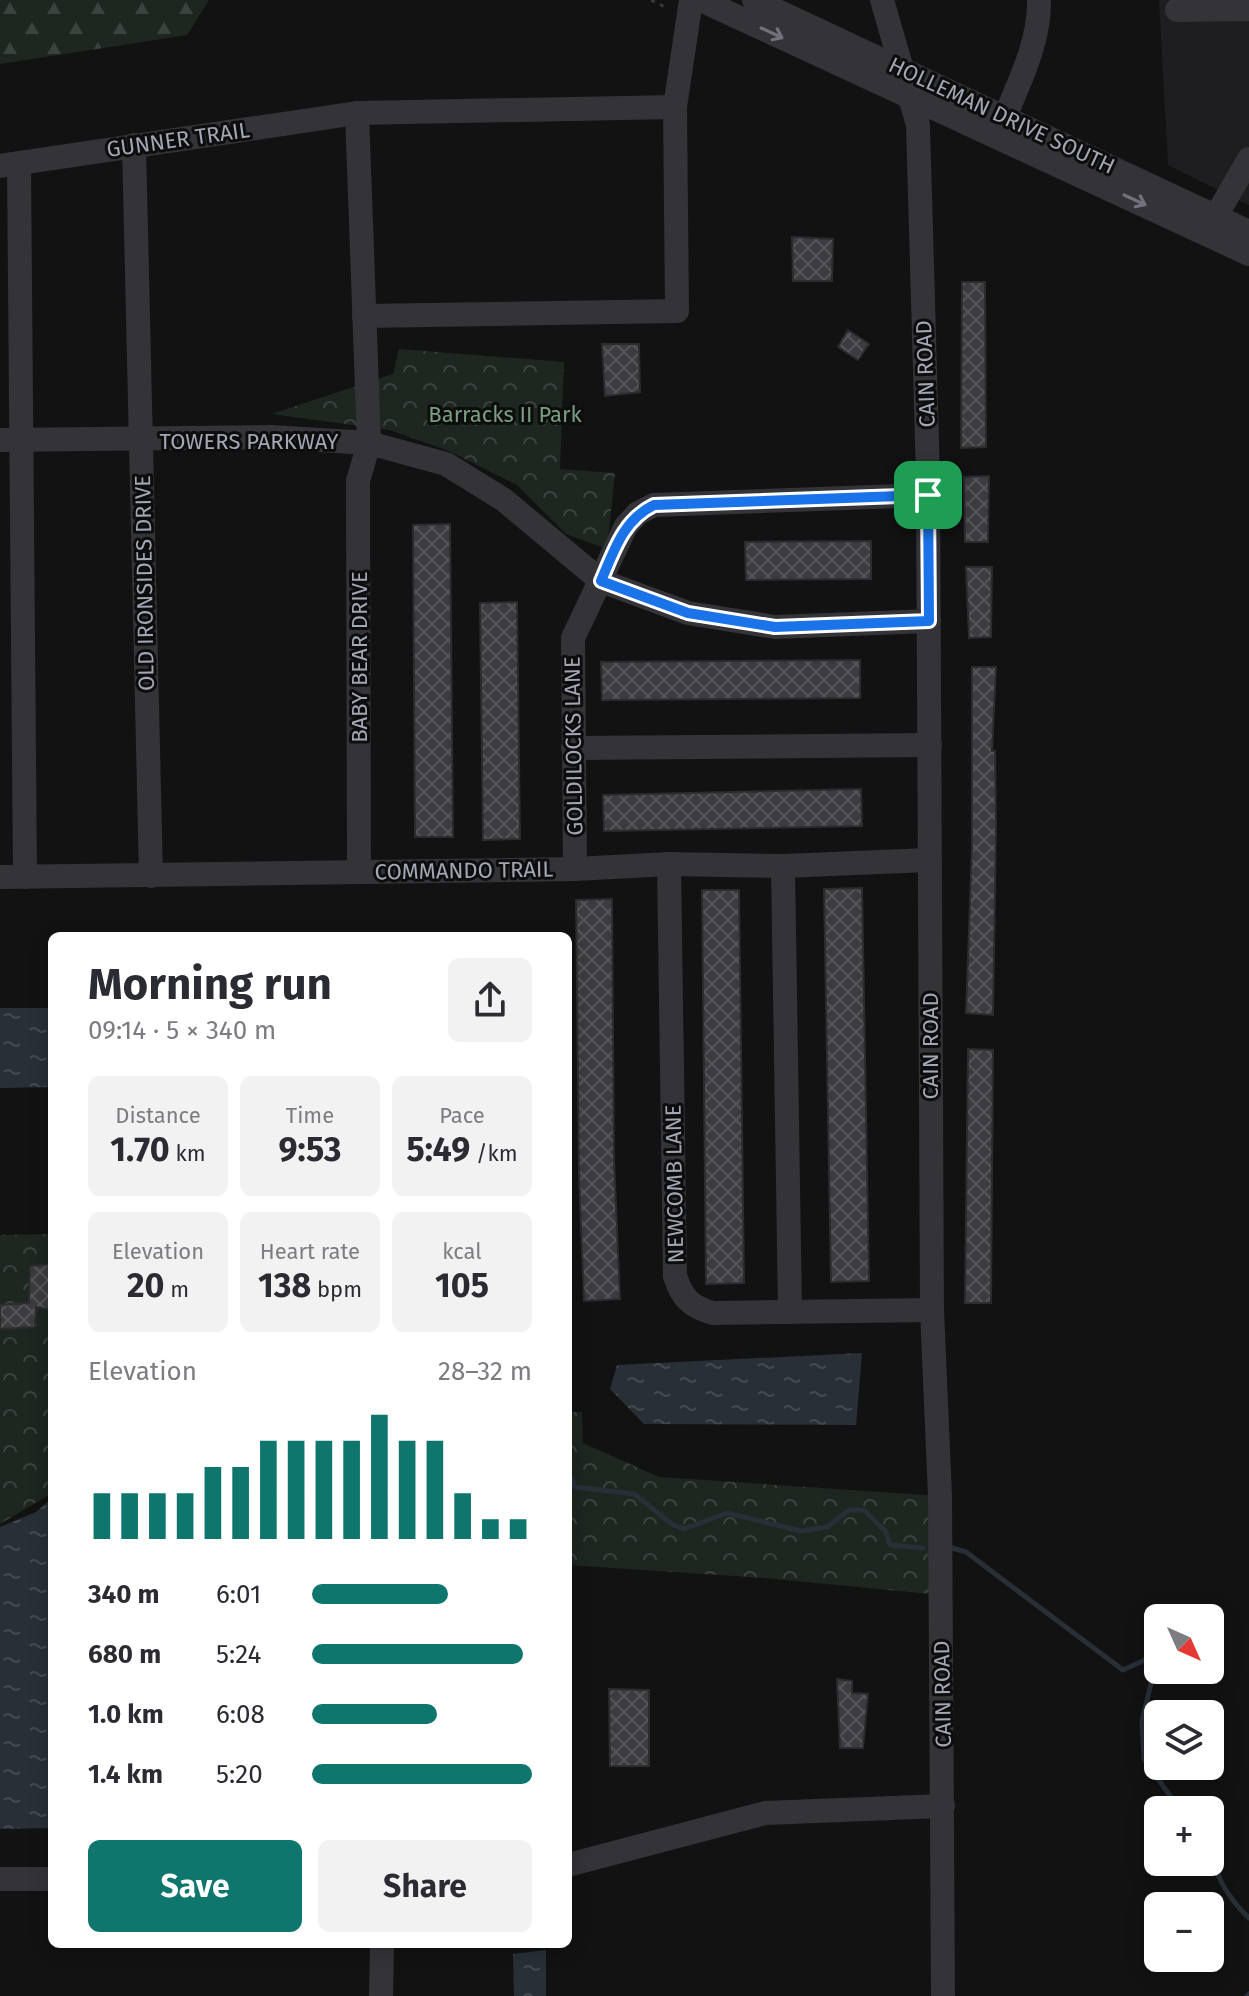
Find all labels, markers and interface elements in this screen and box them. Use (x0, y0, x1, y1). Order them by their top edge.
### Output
one-way arrow (759, 26, 784, 41)
street label: HOLLEMAN DRIVE SOUTH (884, 51, 1119, 180)
street label: GUNNER TRAIL (105, 116, 251, 163)
one-way arrow (1123, 193, 1147, 208)
street label: CAIN ROAD (910, 320, 941, 428)
park label: Barracks II Park (428, 401, 582, 428)
street label: TOWERS PARKWAY (160, 428, 338, 455)
pin (894, 461, 962, 529)
icon: arrive (906, 473, 950, 517)
street label: OLD IRONSIDES DRIVE (129, 475, 160, 691)
street label: BABY BEAR DRIVE (346, 571, 373, 743)
street label: GOLDILOCKS LANE (558, 656, 589, 836)
street label: COMMANDO TRAIL (374, 855, 554, 886)
text: Morning run (88, 958, 332, 1011)
button: share (448, 958, 532, 1042)
street label: CAIN ROAD (917, 992, 944, 1100)
text: 09:14 · 5 × 340 m (88, 1015, 276, 1046)
text: Distance (115, 1102, 201, 1129)
text: Time (286, 1102, 334, 1129)
text: Pace (439, 1102, 485, 1129)
street label: NEWCOMB LANE (660, 1104, 689, 1264)
text: 1.70 (110, 1129, 170, 1170)
text: 9:53 (278, 1129, 342, 1170)
text: 5:49 (406, 1129, 470, 1170)
text: km (170, 1140, 206, 1167)
text: /km (470, 1140, 518, 1167)
text: Elevation (112, 1238, 204, 1265)
text: Heart rate (260, 1238, 360, 1265)
text: kcal (442, 1238, 482, 1265)
text: 20 (127, 1265, 164, 1306)
text: 138 (258, 1265, 311, 1306)
text: 105 (435, 1265, 489, 1306)
text: m (164, 1276, 189, 1303)
text: bpm (311, 1276, 362, 1303)
text: Elevation (88, 1356, 197, 1387)
text: 28–32 m (438, 1356, 532, 1387)
text: 340 m (88, 1579, 160, 1610)
text: 6:01 (216, 1579, 261, 1610)
north arrow (1144, 1604, 1224, 1684)
map controls (1144, 1604, 1224, 1972)
text: 680 m (88, 1639, 161, 1670)
text: 5:24 (216, 1639, 261, 1670)
street label: CAIN ROAD (928, 1640, 957, 1748)
text: 1.0 km (88, 1699, 164, 1730)
text: 6:08 (216, 1699, 265, 1730)
button: layers (1144, 1700, 1224, 1780)
text: 1.4 km (88, 1759, 163, 1790)
text: 5:20 (216, 1759, 263, 1790)
button: + (1144, 1796, 1224, 1876)
button: Save (88, 1840, 302, 1932)
button: Share (318, 1840, 532, 1932)
button: − (1144, 1892, 1224, 1972)

